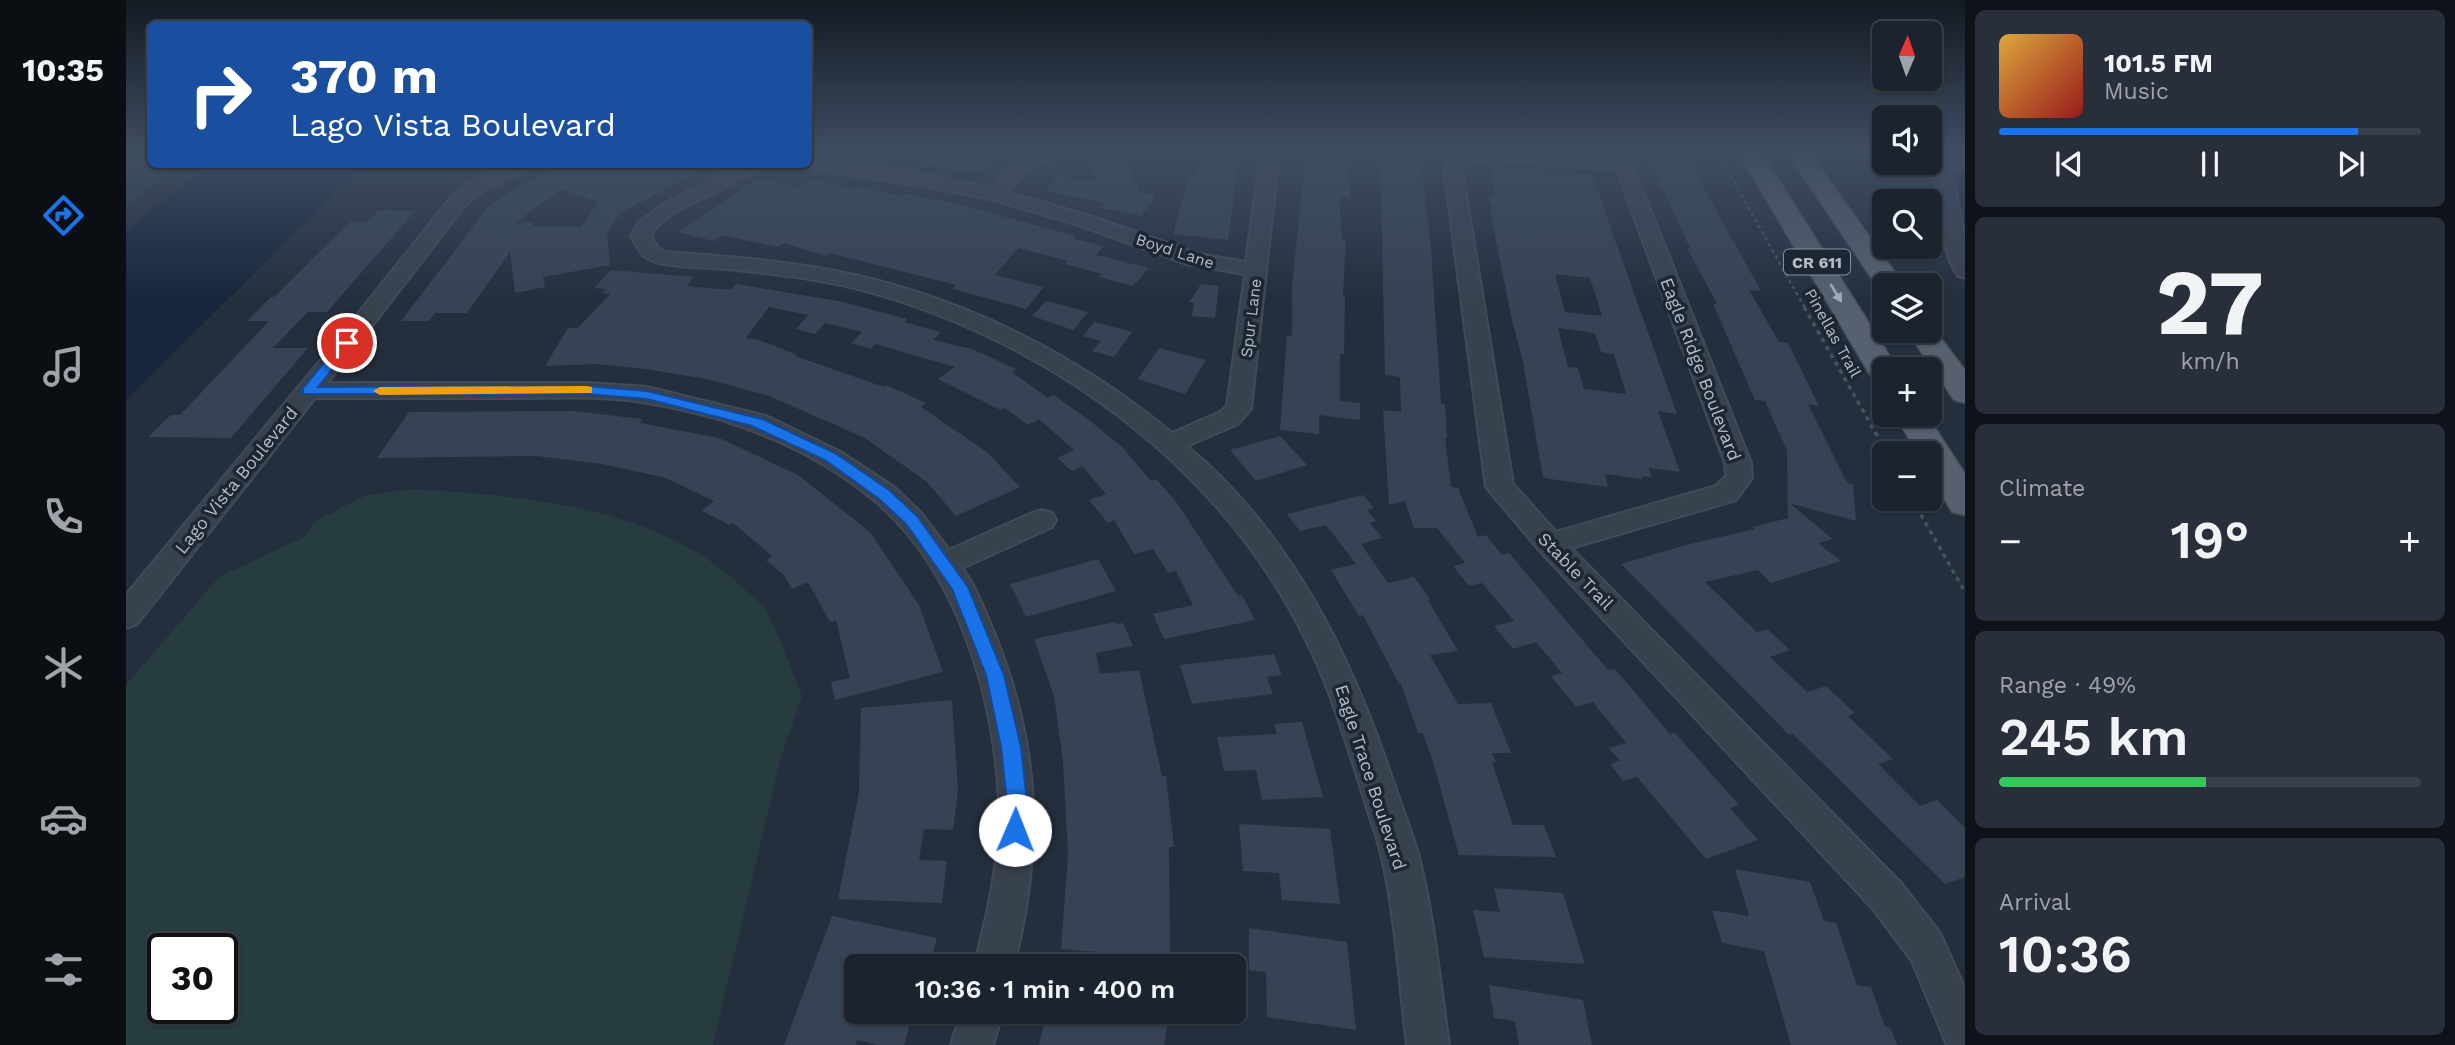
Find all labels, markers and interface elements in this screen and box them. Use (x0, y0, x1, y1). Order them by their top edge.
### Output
north arrow (1872, 21, 1942, 91)
map controls (1872, 21, 1942, 511)
text: 370 m (290, 47, 438, 105)
text: 101.5 FM (2104, 48, 2213, 78)
icon: right (175, 49, 266, 140)
text: 10:35 (22, 51, 104, 89)
text: Music (2104, 78, 2169, 105)
button: sound (1872, 105, 1942, 175)
text: Lago Vista Boulevard (290, 106, 616, 144)
icon: previous (2050, 145, 2088, 183)
icon: pause (2191, 145, 2229, 183)
icon: next (2332, 145, 2370, 183)
button: search (1872, 189, 1942, 259)
icon: directions (39, 191, 88, 240)
street label: Boyd Lane (1133, 229, 1217, 273)
text: 27 (2156, 249, 2264, 356)
road number: CR 611 (1784, 250, 1850, 274)
button: layers (1872, 273, 1942, 343)
street label: Eagle Ridge Boulevard (1656, 275, 1746, 463)
street label: Spur Lane (1237, 277, 1265, 359)
one-way arrow (1829, 284, 1842, 303)
street label: Pinellas Trail (1801, 285, 1865, 381)
pin (317, 313, 377, 373)
icon: arrive (328, 324, 366, 362)
icon: music (39, 342, 88, 391)
text: km/h (2180, 348, 2240, 375)
button: + (1872, 357, 1942, 427)
street label: Lago Vista Boulevard (170, 402, 302, 558)
button: − (1872, 441, 1942, 511)
text: Climate (1999, 475, 2085, 502)
icon: phone (39, 492, 88, 541)
text: 19° (2171, 510, 2249, 571)
text: − (1999, 519, 2022, 563)
text: + (2398, 519, 2421, 563)
street label: Stable Trail (1534, 528, 1618, 614)
icon: climate (39, 643, 88, 692)
text: Range · 49% (1999, 672, 2136, 699)
street label: Eagle Trace Boulevard (1331, 682, 1411, 872)
text: 245 km (1999, 707, 2188, 768)
position arrow (978, 793, 1052, 867)
icon: car (39, 794, 88, 843)
text: Arrival (1999, 889, 2071, 916)
text: 10:36 (1999, 924, 2132, 985)
speed limit sign: 30 (147, 933, 238, 1024)
icon: filters (39, 945, 88, 994)
text: 10:36 · 1 min · 400 m (915, 974, 1175, 1004)

